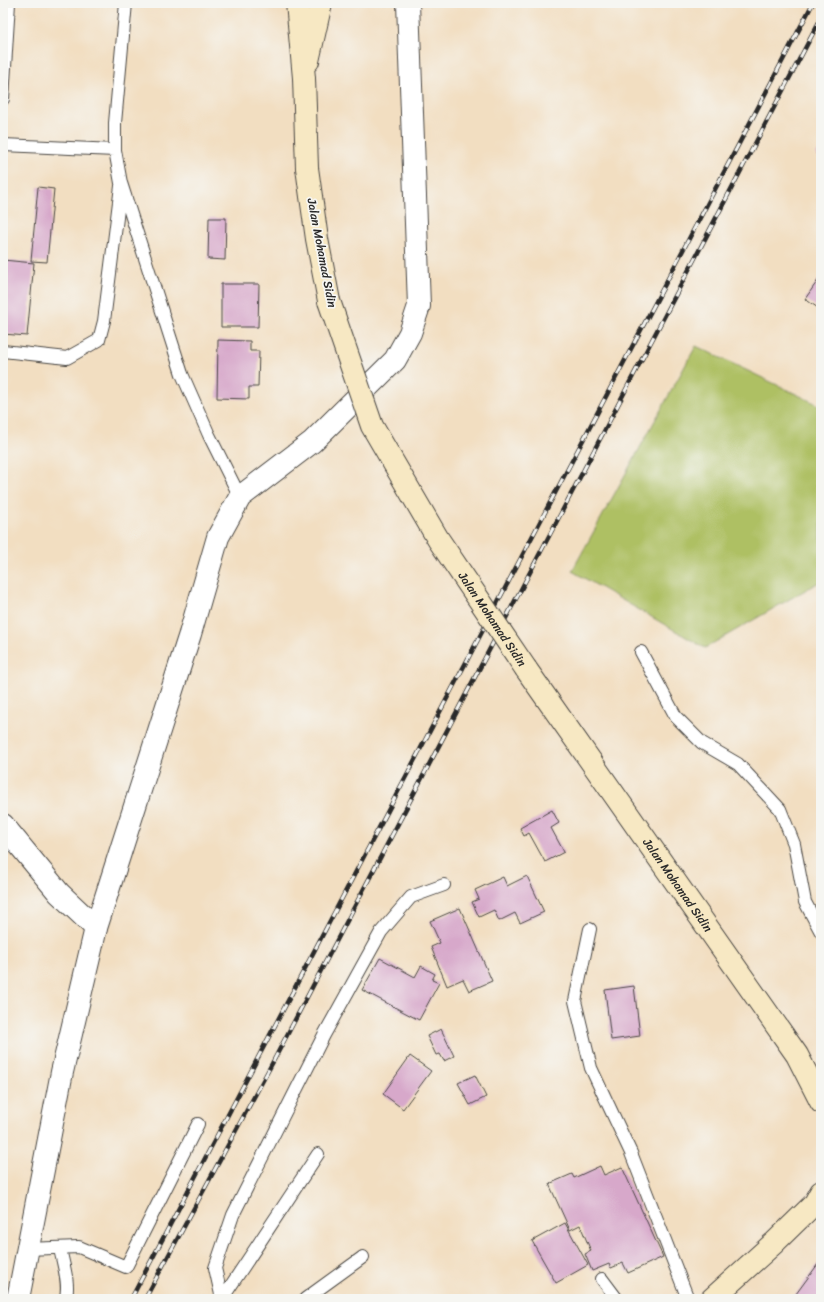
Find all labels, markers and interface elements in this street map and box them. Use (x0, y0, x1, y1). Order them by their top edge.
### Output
street label: Jalan Mohamad Sidin (300, 196, 343, 310)
street label: Jalan Mohamad Sidin (452, 566, 533, 672)
street label: Jalan Mohamad Sidin (636, 833, 719, 937)

